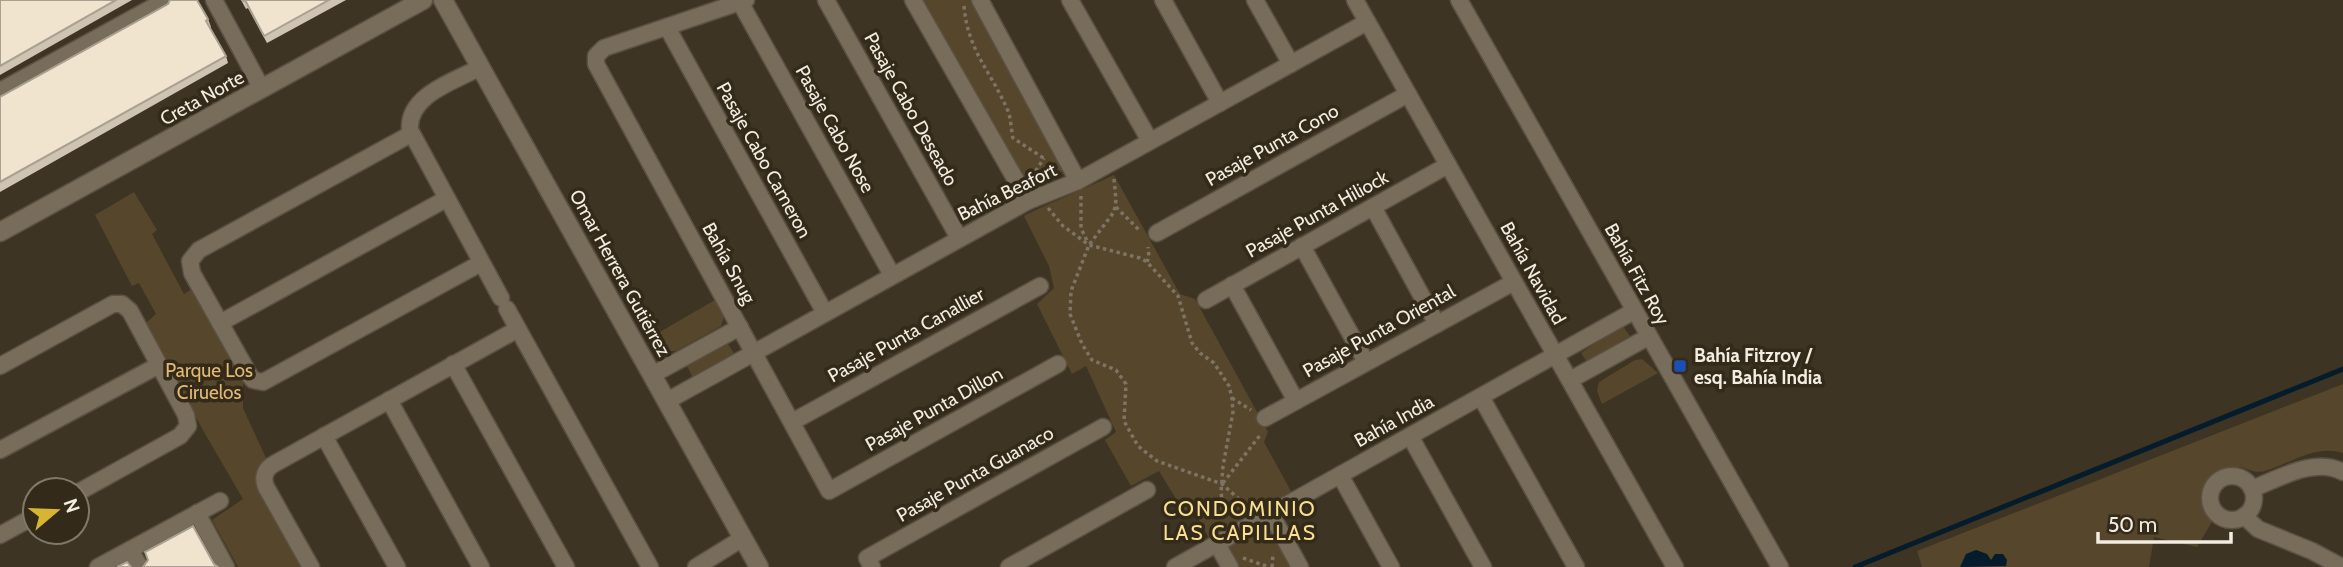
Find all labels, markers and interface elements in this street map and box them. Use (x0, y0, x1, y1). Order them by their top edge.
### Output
street label: Pasaje Cabo Deseado (859, 28, 963, 190)
street label: Pasaje Cabo Nose (791, 61, 880, 197)
street label: Creta Norte (156, 65, 248, 130)
street label: Pasaje Cabo Cameron (712, 78, 816, 242)
street label: Pasaje Punta Cono (1201, 99, 1343, 191)
street label: Bahía Beafort (954, 158, 1061, 226)
street label: Pasaje Punta Hiliock (1242, 165, 1393, 263)
street label: Omar Herrera Gutiérrez (565, 185, 676, 361)
street label: Bahía Snug (697, 218, 761, 308)
street label: Bahía Navidad (1495, 218, 1571, 328)
street label: Bahía Fitz Roy (1600, 219, 1675, 329)
street label: Pasaje Punta Oriental (1299, 279, 1460, 382)
street label: Pasaje Punta Canallier (824, 283, 988, 387)
place label: Bahía Fitzroy / esq. Bahía India (1694, 344, 1822, 389)
marker: Bahía Fitzroy / esq. Bahía India (1672, 358, 1688, 374)
park label: Parque Los Ciruelos (165, 359, 253, 404)
street label: Pasaje Punta Dillon (861, 362, 1007, 456)
street label: Bahía India (1350, 390, 1438, 452)
street label: Pasaje Punta Guanaco (892, 421, 1058, 527)
north arrow (21, 476, 91, 546)
text: N (59, 496, 85, 516)
district label: CONDOMINIO LAS CAPILLAS (1163, 496, 1317, 545)
scale bar (2098, 500, 2231, 544)
text: 50 m (2108, 512, 2157, 537)

